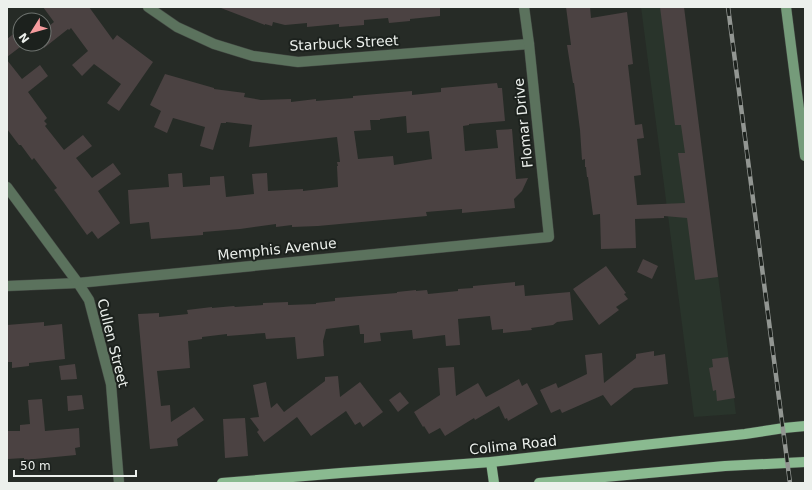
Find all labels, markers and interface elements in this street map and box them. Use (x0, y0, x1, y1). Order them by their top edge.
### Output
north arrow (12, 12, 52, 52)
text: N (16, 30, 32, 45)
street label: Starbuck Street (289, 32, 399, 54)
street label: Flomar Drive (510, 77, 536, 169)
street label: Memphis Avenue (217, 235, 337, 263)
street label: Cullen Street (94, 297, 132, 390)
street label: Colima Road (468, 432, 558, 458)
scale bar (14, 452, 136, 478)
text: 50 m (20, 459, 51, 473)

